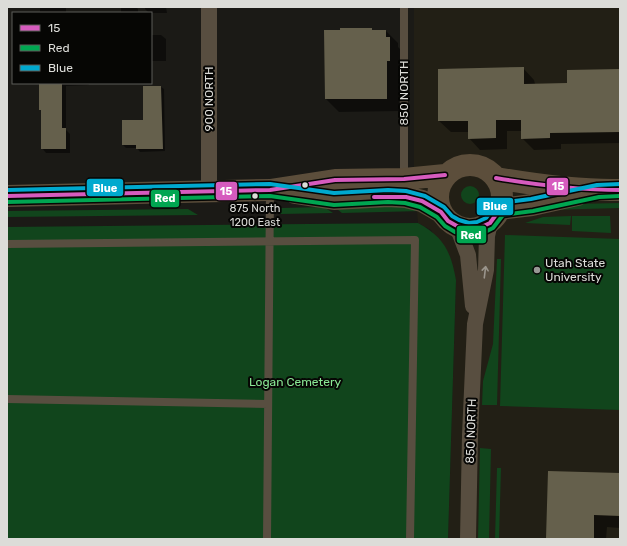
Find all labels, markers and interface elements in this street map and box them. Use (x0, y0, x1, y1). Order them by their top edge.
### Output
legend (12, 12, 152, 84)
text: 15 (48, 21, 60, 35)
text: Red (48, 41, 70, 55)
street label: 850 NORTH (397, 60, 411, 126)
text: Blue (48, 61, 73, 75)
street label: 900 NORTH (202, 66, 216, 132)
line badge: 15 (546, 177, 569, 196)
line badge: Blue (86, 178, 124, 197)
unlabelled marker (300, 180, 310, 190)
text: 15 (552, 180, 564, 193)
line badge: 15 (215, 181, 238, 201)
text: Blue (93, 182, 118, 195)
text: 15 (220, 185, 232, 198)
line badge: Red (150, 189, 180, 208)
marker: 875 North 1200 East (250, 191, 260, 201)
text: Red (154, 192, 176, 205)
line badge: Blue (476, 197, 514, 216)
text: Blue (483, 200, 508, 213)
place label: 875 North 1200 East (229, 202, 281, 229)
line badge: Red (456, 225, 487, 244)
text: Red (460, 229, 482, 242)
place label: Utah State University (545, 256, 605, 284)
marker: Utah State University (532, 265, 542, 275)
one-way arrow (481, 266, 489, 279)
park label: Logan Cemetery (249, 375, 341, 389)
street label: 850 NORTH (463, 398, 479, 464)

